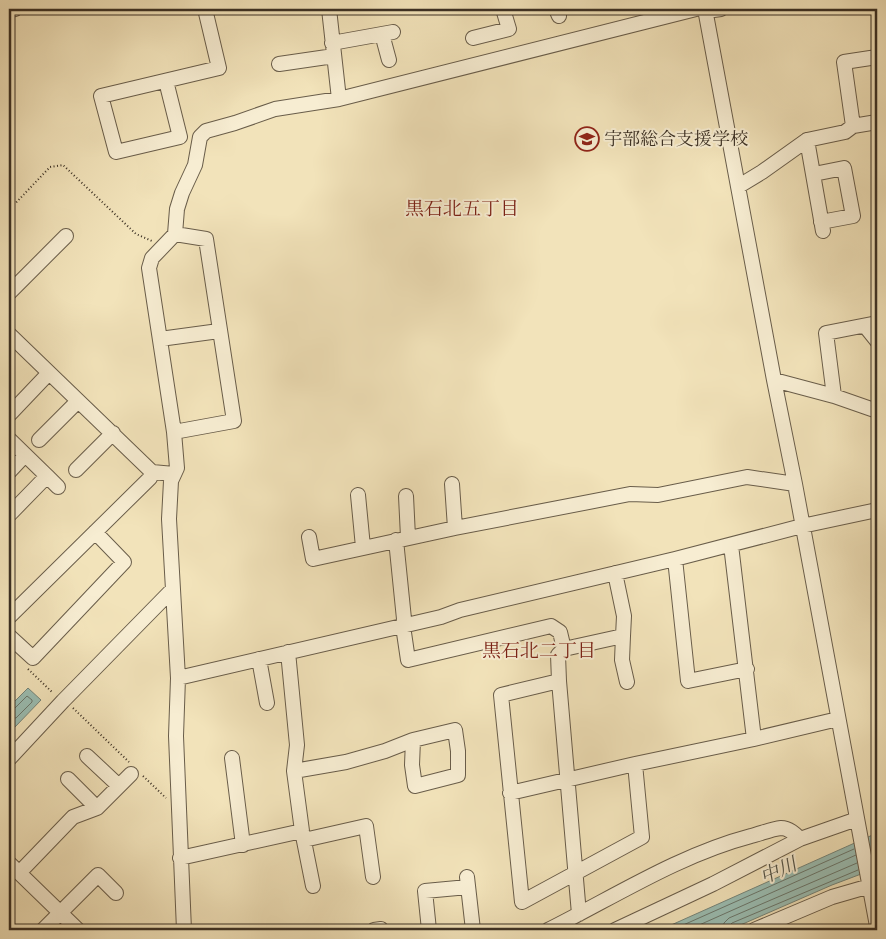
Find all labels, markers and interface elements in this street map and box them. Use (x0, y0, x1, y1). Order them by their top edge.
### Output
school or university icon: 宇部総合支援学校 (574, 126, 600, 152)
place label: 宇部総合支援学校 (604, 129, 748, 149)
district label: 黒石北五丁目 (405, 199, 519, 220)
district label: 黒石北二丁目 (482, 641, 596, 662)
water label: 中川 (757, 853, 802, 889)

